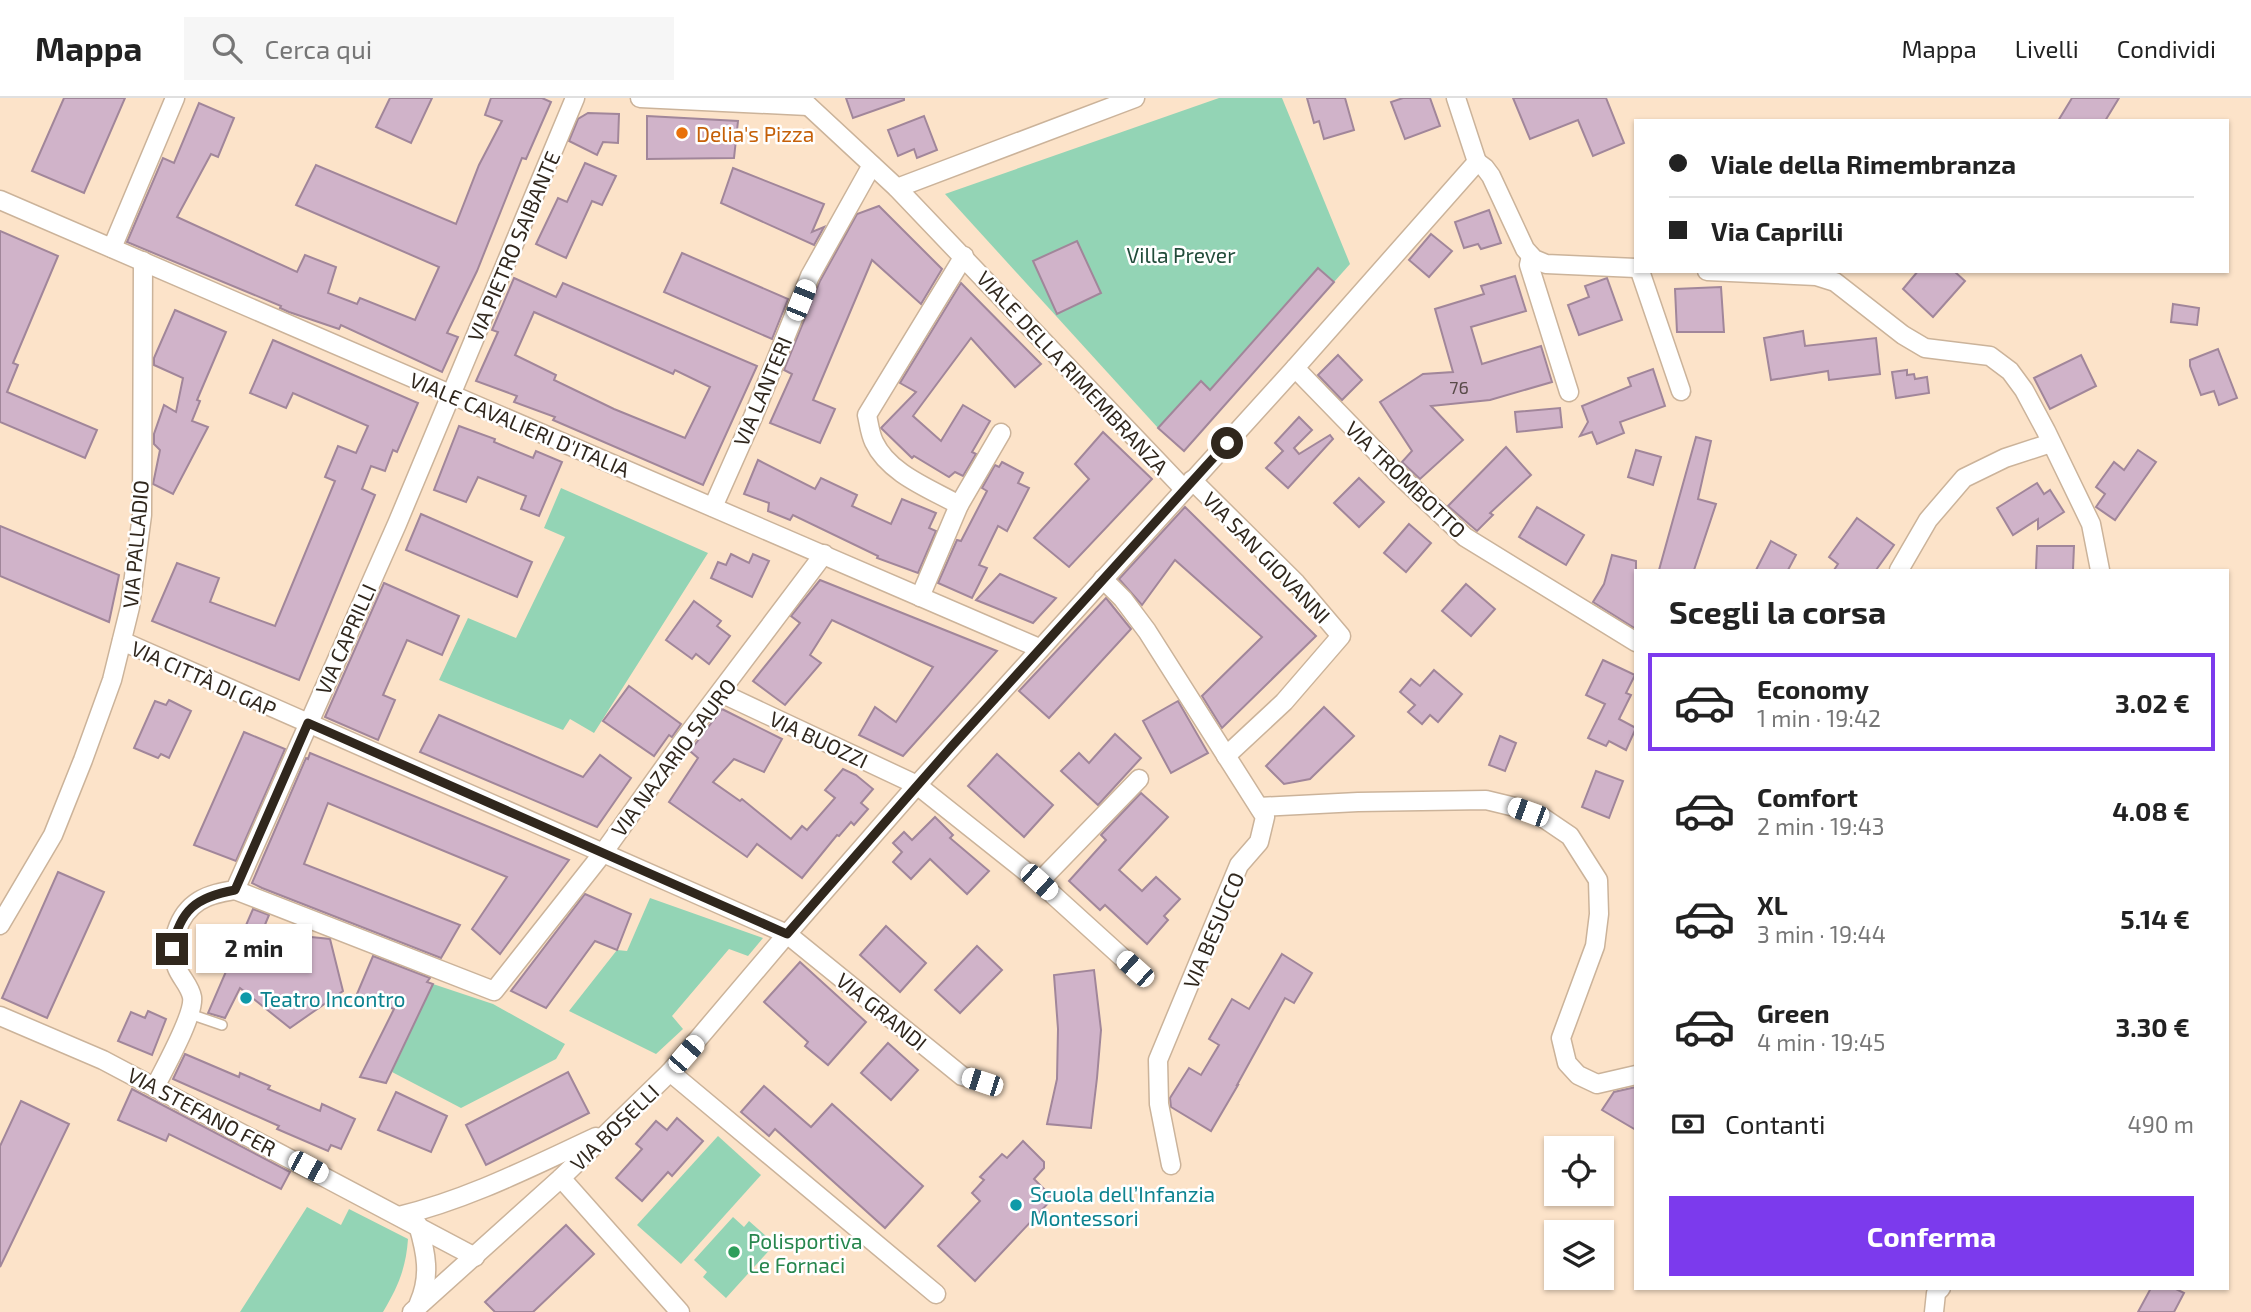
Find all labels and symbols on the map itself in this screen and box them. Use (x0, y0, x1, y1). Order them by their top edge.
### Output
place label: Delia's Pizza (696, 121, 814, 146)
marker: Delia's Pizza (674, 125, 690, 141)
street label: VIA PIETRO SAIBANTE (462, 147, 564, 345)
park label: Villa Prever (1126, 242, 1236, 267)
street label: VIALE DELLA RIMEMBRANZA (972, 265, 1174, 479)
car (784, 277, 819, 323)
street label: VIA LANTERI (728, 332, 796, 450)
street label: VIALE CAVALIERI D'ITALIA (406, 366, 634, 482)
house number: 76 (1449, 376, 1469, 398)
street label: VIA TROMBOTTO (1341, 415, 1471, 543)
route start (1211, 427, 1243, 459)
street label: VIA PALLADIO (117, 479, 153, 609)
street label: VIA SAN GIOVANNI (1198, 486, 1336, 628)
street label: VIA CAPRILLI (309, 580, 381, 698)
street label: VIA CITTÀ DI GAP (128, 635, 280, 721)
street label: VIA NAZARIO SAURO (605, 673, 741, 841)
street label: VIA BUOZZI (766, 705, 872, 773)
car (1505, 795, 1552, 829)
car (1017, 860, 1062, 904)
street label: VIA BESUCCO (1177, 868, 1249, 992)
callout: 2 min (196, 924, 312, 974)
route end (156, 933, 188, 965)
car (1113, 947, 1158, 991)
street label: VIA GRANDI (832, 967, 932, 1055)
place label: Teatro Incontro (260, 986, 405, 1011)
marker: Teatro Incontro (238, 990, 254, 1006)
car (665, 1031, 708, 1077)
street label: VIA STEFANO FER (124, 1061, 280, 1161)
car (959, 1066, 1006, 1098)
street label: VIA BOSELLI (565, 1079, 663, 1175)
car (285, 1148, 332, 1186)
place label: Scuola dell’Infanzia Montessori (1030, 1181, 1215, 1230)
marker: Scuola dell’Infanzia Montessori (1008, 1197, 1024, 1213)
place label: Polisportiva Le Fornaci (748, 1228, 863, 1277)
marker: Polisportiva Le Fornaci (726, 1244, 742, 1260)

